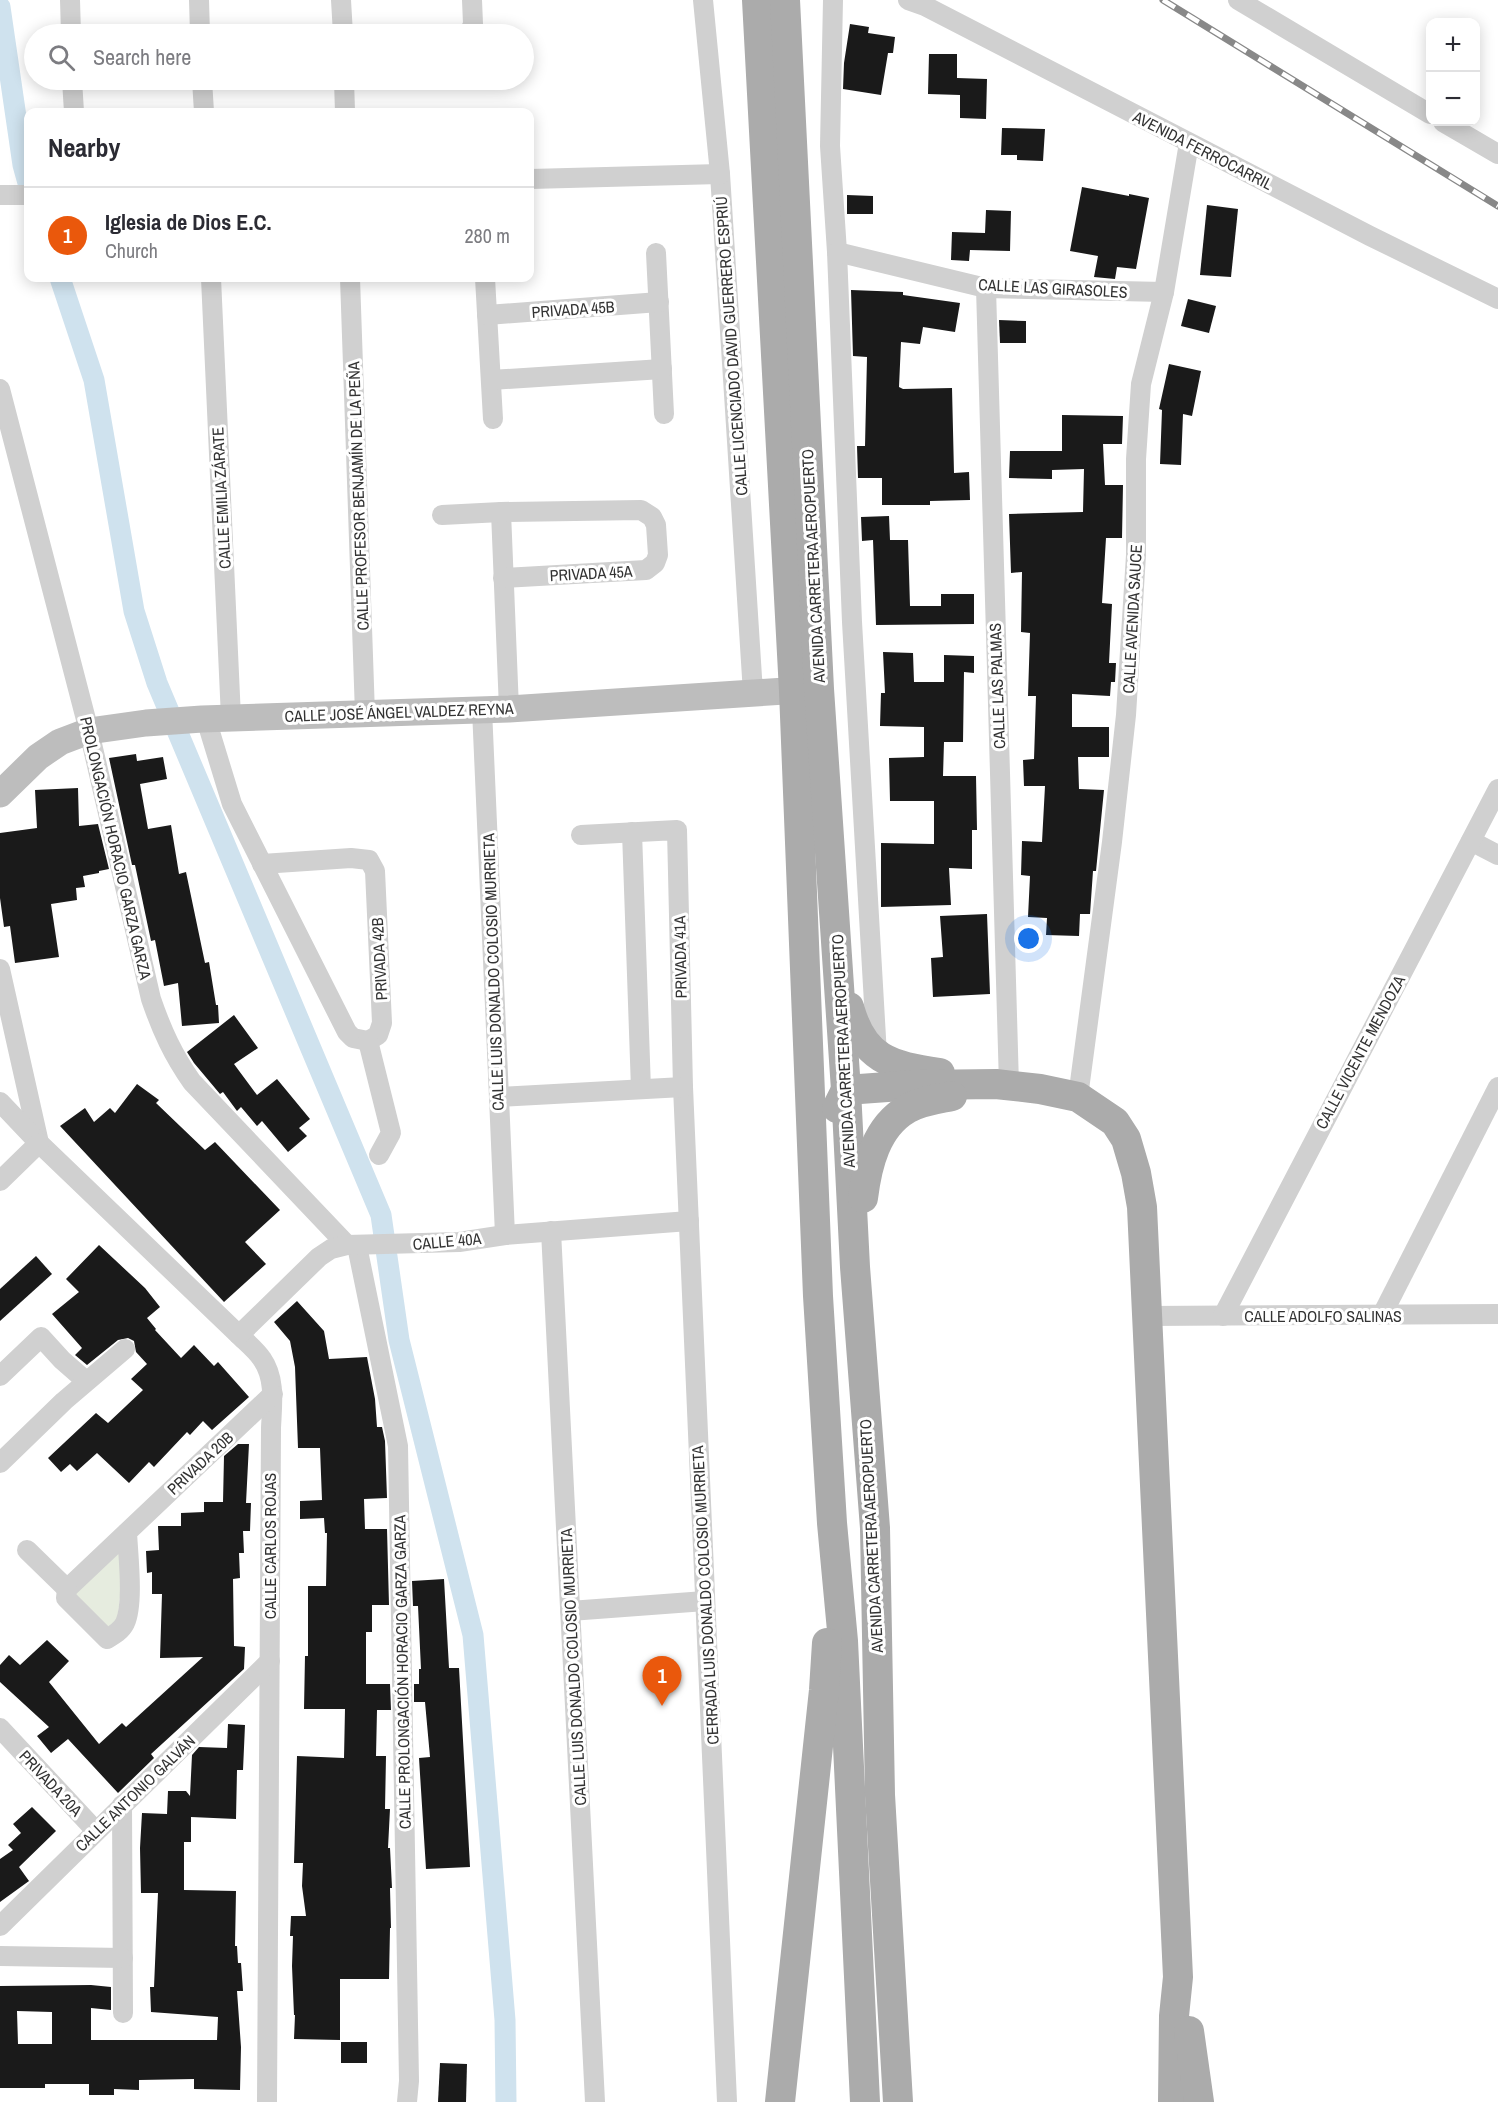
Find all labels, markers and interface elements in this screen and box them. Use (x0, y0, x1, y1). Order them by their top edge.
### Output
map controls (1426, 18, 1480, 126)
button: + (1426, 18, 1480, 72)
search box (24, 24, 534, 90)
icon: search (45, 41, 78, 74)
text: Search here (93, 42, 191, 72)
button: − (1426, 72, 1480, 126)
street label: AVENIDA FERROCARRIL (1129, 105, 1277, 195)
text: Nearby (48, 130, 120, 165)
street label: CALLE LICENCIADO DAVID GUERRERO ESPRIÚ (710, 196, 752, 496)
text: Iglesia de Dios E.C. (105, 207, 271, 237)
text: 1 (63, 222, 72, 249)
text: 280 m (464, 222, 510, 249)
text: Church (105, 237, 158, 264)
street label: CALLE LAS GIRASOLES (978, 273, 1128, 303)
street label: PRIVADA 45B (531, 295, 615, 323)
street label: CALLE PROFESOR BENJAMÍN DE LA PEÑA (342, 361, 374, 631)
street label: CALLE EMILIA ZÁRATE (206, 427, 236, 569)
street label: AVENIDA CARRETERA AEROPUERTO (796, 449, 830, 684)
street label: CALLE AVENIDA SAUCE (1117, 544, 1147, 694)
street label: PRIVADA 45A (549, 560, 633, 586)
street label: CALLE LAS PALMAS (984, 622, 1010, 749)
street label: CALLE JOSÉ ÁNGEL VALDEZ REYNA (284, 697, 514, 727)
street label: PROLONGACIÓN HORACIO GARZA GARZA (75, 714, 157, 982)
street label: CALLE LUIS DONALDO COLOSIO MURRIETA (477, 833, 509, 1111)
street label: PRIVADA 41A (668, 915, 692, 999)
street label: PRIVADA 42B (366, 917, 392, 1001)
your location (1014, 924, 1043, 953)
street label: AVENIDA CARRETERA AEROPUERTO (826, 934, 860, 1169)
street label: CALLE VICENTE MENDOZA (1310, 971, 1410, 1133)
street label: CALLE 40A (412, 1227, 482, 1255)
street label: CALLE ADOLFO SALINAS (1244, 1305, 1402, 1327)
street label: AVENIDA CARRETERA AEROPUERTO (854, 1419, 888, 1654)
street label: PRIVADA 20B (162, 1427, 238, 1499)
street label: CERRADA LUIS DONALDO COLOSIO MURRIETA (686, 1445, 724, 1745)
street label: CALLE CARLOS ROJAS (259, 1472, 281, 1619)
street label: CALLE PROLONGACIÓN HORACIO GARZA GARZA (388, 1514, 416, 1829)
street label: CALLE LUIS DONALDO COLOSIO MURRIETA (555, 1528, 591, 1806)
pin: 1 (642, 1656, 682, 1706)
street label: CALLE ANTONIO GALVÁN (70, 1730, 200, 1856)
street label: PRIVADA 20A (15, 1745, 87, 1821)

